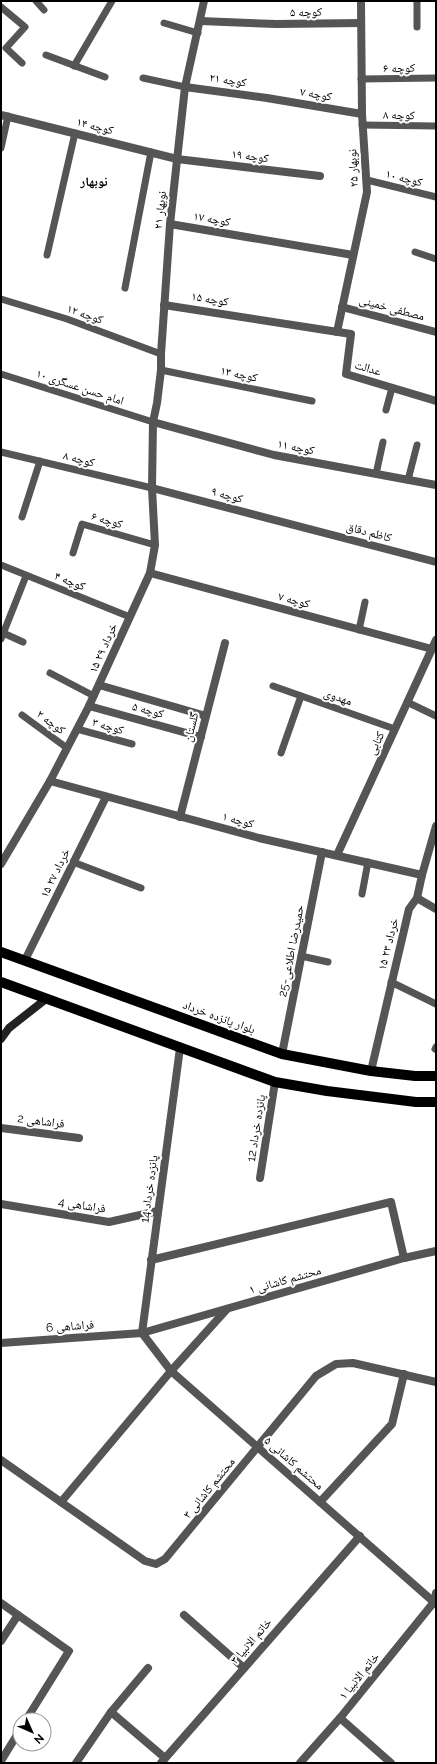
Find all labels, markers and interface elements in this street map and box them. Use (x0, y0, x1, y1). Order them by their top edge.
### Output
street label: کوچه ۵ (290, 5, 322, 19)
street label: کوچه ۶ (383, 61, 415, 75)
street label: کوچه ۲۱ (208, 70, 248, 90)
street label: کوچه ۷ (299, 84, 333, 104)
street label: کوچه ۸ (383, 108, 415, 122)
street label: کوچه ۱۴ (75, 115, 115, 137)
street label: کوچه ۱۹ (231, 147, 269, 165)
street label: نوبهار ۲۵ (345, 148, 361, 187)
street label: کوچه ۱۰ (384, 167, 424, 189)
district label: نوبهار (79, 174, 108, 189)
street label: نوبهار ۲۱ (151, 190, 169, 230)
street label: کوچه ۱۷ (192, 209, 232, 229)
street label: کوچه ۱۵ (190, 289, 230, 309)
street label: مصطفی خمینی (358, 293, 426, 324)
street label: کوچه ۱۲ (65, 301, 105, 327)
street label: عدالت (353, 358, 383, 378)
street label: کوچه ۱۳ (219, 363, 259, 385)
street label: امام حسن عسگری ۱۰ (34, 366, 126, 409)
street label: کوچه ۱۱ (276, 437, 316, 457)
street label: کوچه ۸ (62, 448, 96, 470)
street label: کوچه ۹ (210, 484, 244, 506)
street label: کوچه ۶ (90, 509, 124, 531)
street label: کاظم دقاق (345, 519, 393, 546)
street label: کوچه ۴ (52, 568, 88, 594)
street label: کوچه ۷ (277, 589, 311, 611)
street label: ۱۵ خرداد ۲۹ (86, 621, 120, 675)
street label: مهدوی (322, 686, 354, 708)
street label: کوچه ۵ (131, 699, 165, 721)
street label: کوچه ۲ (34, 707, 68, 737)
street label: گلستان (181, 711, 201, 743)
street label: کوچه ۳ (91, 715, 125, 737)
street label: کتابی (365, 729, 388, 757)
street label: کوچه ۱ (221, 809, 255, 831)
street label: ۱۵ خرداد ۲۷ (37, 846, 73, 900)
street label: حمیدرضا اطلاعی-25 (275, 904, 307, 998)
street label: ۱۵ خرداد ۲۳ (375, 916, 401, 971)
street label: بلوار پانزده خرداد (181, 997, 257, 1037)
street label: پانزده خرداد 12 (244, 1093, 268, 1163)
street label: فراشاهی 2 (17, 1111, 65, 1131)
street label: پانزده خرداد 14 (137, 1154, 161, 1224)
street label: فراشاهی 4 (57, 1194, 107, 1216)
street label: محتشم کاشانی ۱ (247, 1263, 323, 1298)
street label: فراشاهی 6 (45, 1317, 95, 1335)
street label: محتشم کاشانی ۵ (261, 1433, 327, 1493)
street label: محتشم کاشانی ۳ (180, 1455, 239, 1522)
street label: خاتم الانبیا ۳ (227, 1615, 276, 1667)
street label: خاتم الانبیا ۱ (336, 1650, 383, 1703)
north arrow (12, 1712, 52, 1752)
text: N (31, 1731, 46, 1746)

